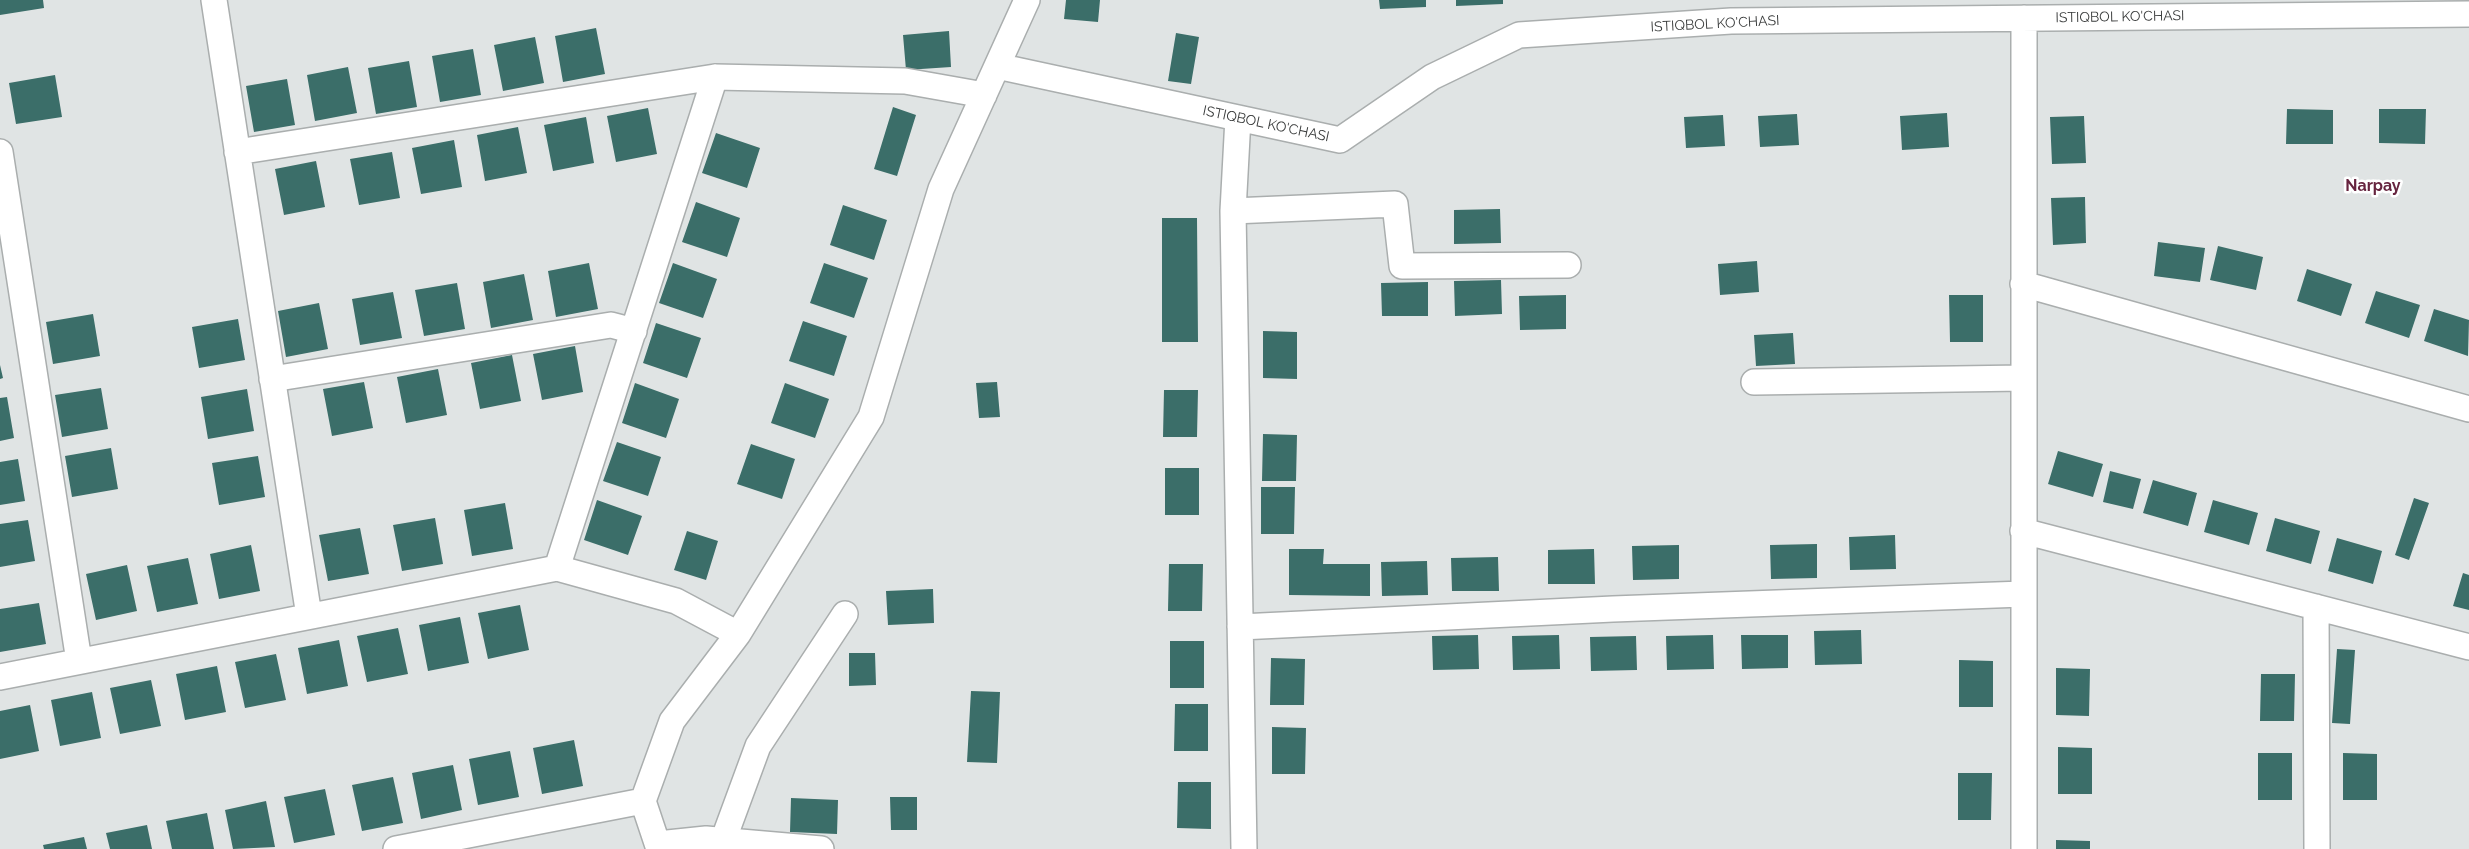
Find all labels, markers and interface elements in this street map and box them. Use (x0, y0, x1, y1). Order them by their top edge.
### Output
street label: ISTIQBOL KO'CHASI (2055, 7, 2185, 27)
street label: ISTIQBOL KO'CHASI (1650, 12, 1780, 36)
street label: ISTIQBOL KO'CHASI (1201, 102, 1331, 146)
district label: Narpay (2345, 176, 2401, 196)

